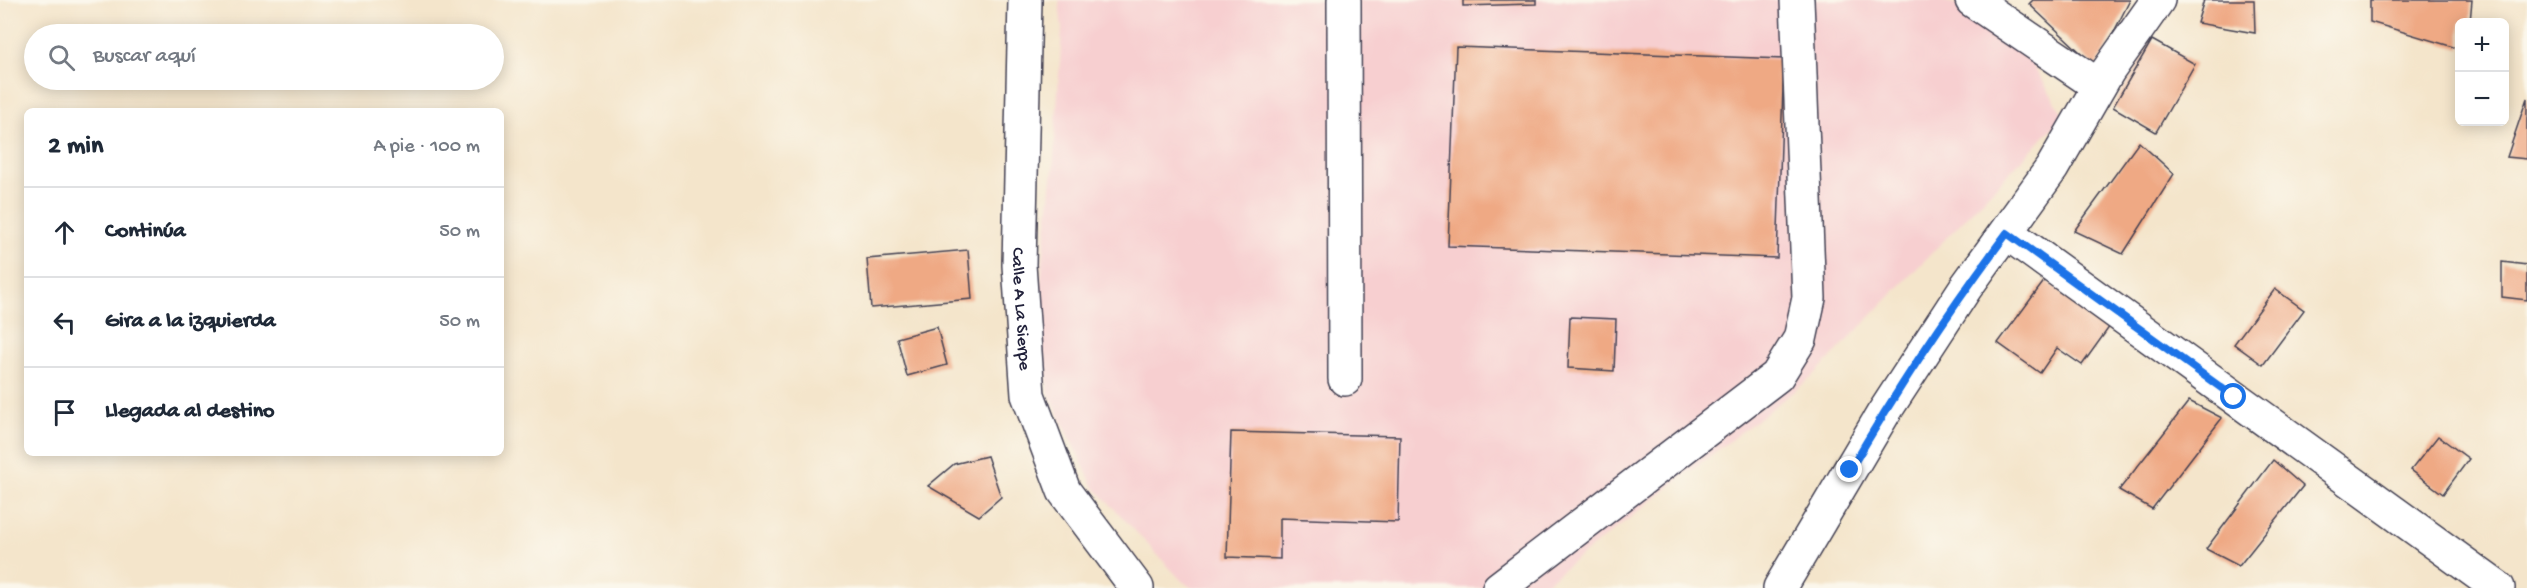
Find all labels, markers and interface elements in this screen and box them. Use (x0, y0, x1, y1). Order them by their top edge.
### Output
map controls (2455, 18, 2509, 126)
button: + (2455, 18, 2509, 72)
search box (24, 24, 504, 90)
icon: search (45, 41, 78, 74)
text: Buscar aquí (93, 44, 196, 70)
button: − (2455, 72, 2509, 126)
text: 2 min (48, 132, 103, 163)
text: A pie · 100 m (373, 136, 480, 159)
icon: ahead (48, 216, 81, 249)
text: Continúa (105, 219, 186, 245)
text: 50 m (439, 221, 480, 244)
street label: Calle A La Sierpe (1006, 247, 1034, 372)
icon: left (48, 306, 81, 339)
text: Gira a la izquierda (105, 309, 276, 335)
text: 50 m (439, 311, 480, 334)
route start (2220, 383, 2246, 409)
icon: arrive (48, 396, 81, 429)
text: Llegada al destino (105, 399, 275, 425)
route end (1836, 456, 1862, 482)

